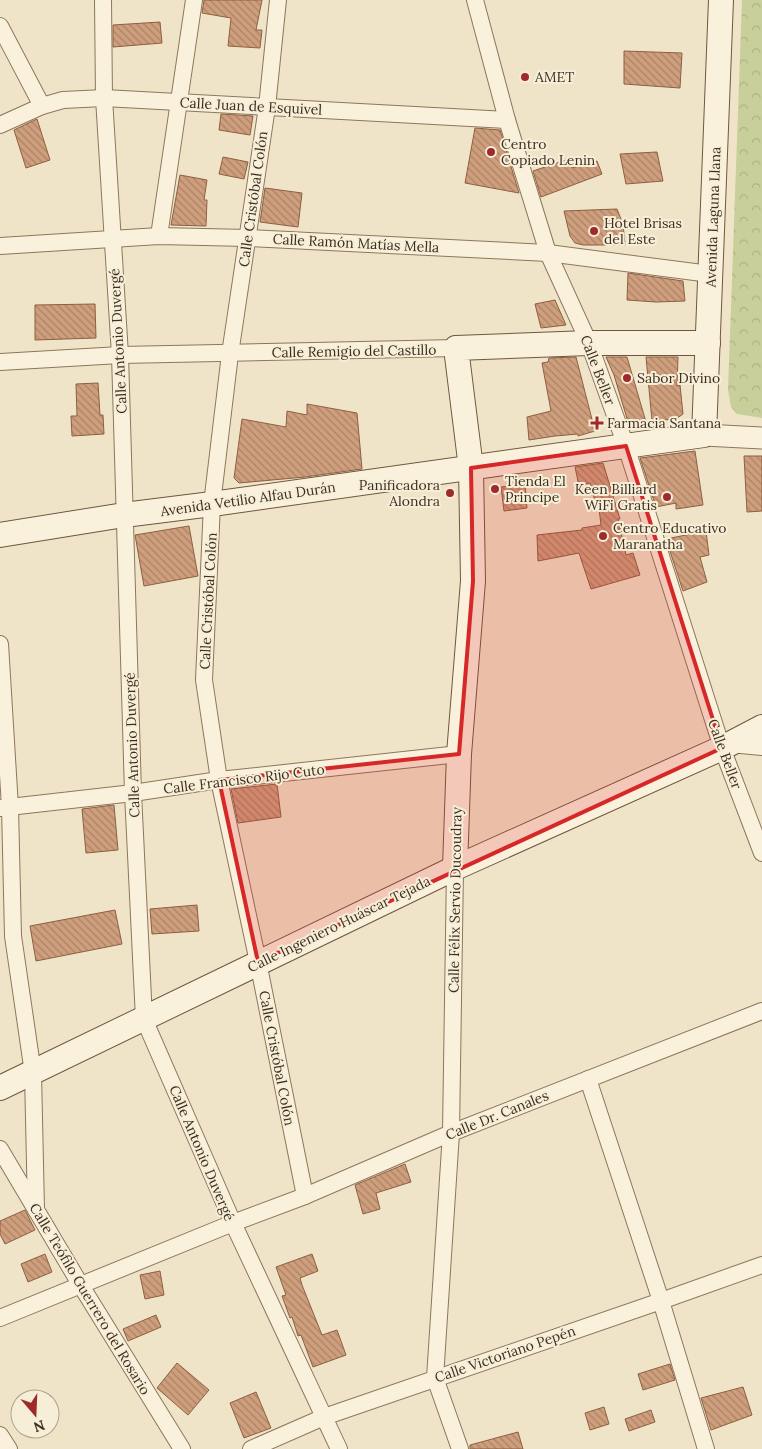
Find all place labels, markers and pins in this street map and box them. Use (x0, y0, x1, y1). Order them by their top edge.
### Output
place label: AMET (534, 68, 574, 86)
marker: AMET (519, 71, 531, 83)
place label: Centro Copiado Lenin (501, 135, 596, 169)
marker: Centro Copiado Lenin (485, 146, 497, 158)
place label: Hotel Brisas del Este (604, 214, 682, 248)
marker: Hotel Brisas del Este (588, 225, 600, 237)
place label: Sabor Divino (637, 369, 720, 387)
marker: Sabor Divino (621, 372, 633, 384)
place label: Farmacia Santana (607, 414, 721, 432)
marker: Farmacia Santana (591, 417, 603, 429)
place label: Tienda El Principe (505, 472, 566, 506)
place label: Panificadora Alondra (359, 476, 440, 510)
place label: Keen Billiard WiFi Gratis (575, 480, 657, 514)
marker: Tienda El Principe (489, 483, 501, 495)
marker: Panificadora Alondra (444, 487, 456, 499)
marker: Keen Billiard WiFi Gratis (661, 491, 673, 503)
place label: Centro Educativo Maranatha (613, 519, 727, 553)
marker: Centro Educativo Maranatha (597, 530, 609, 542)

